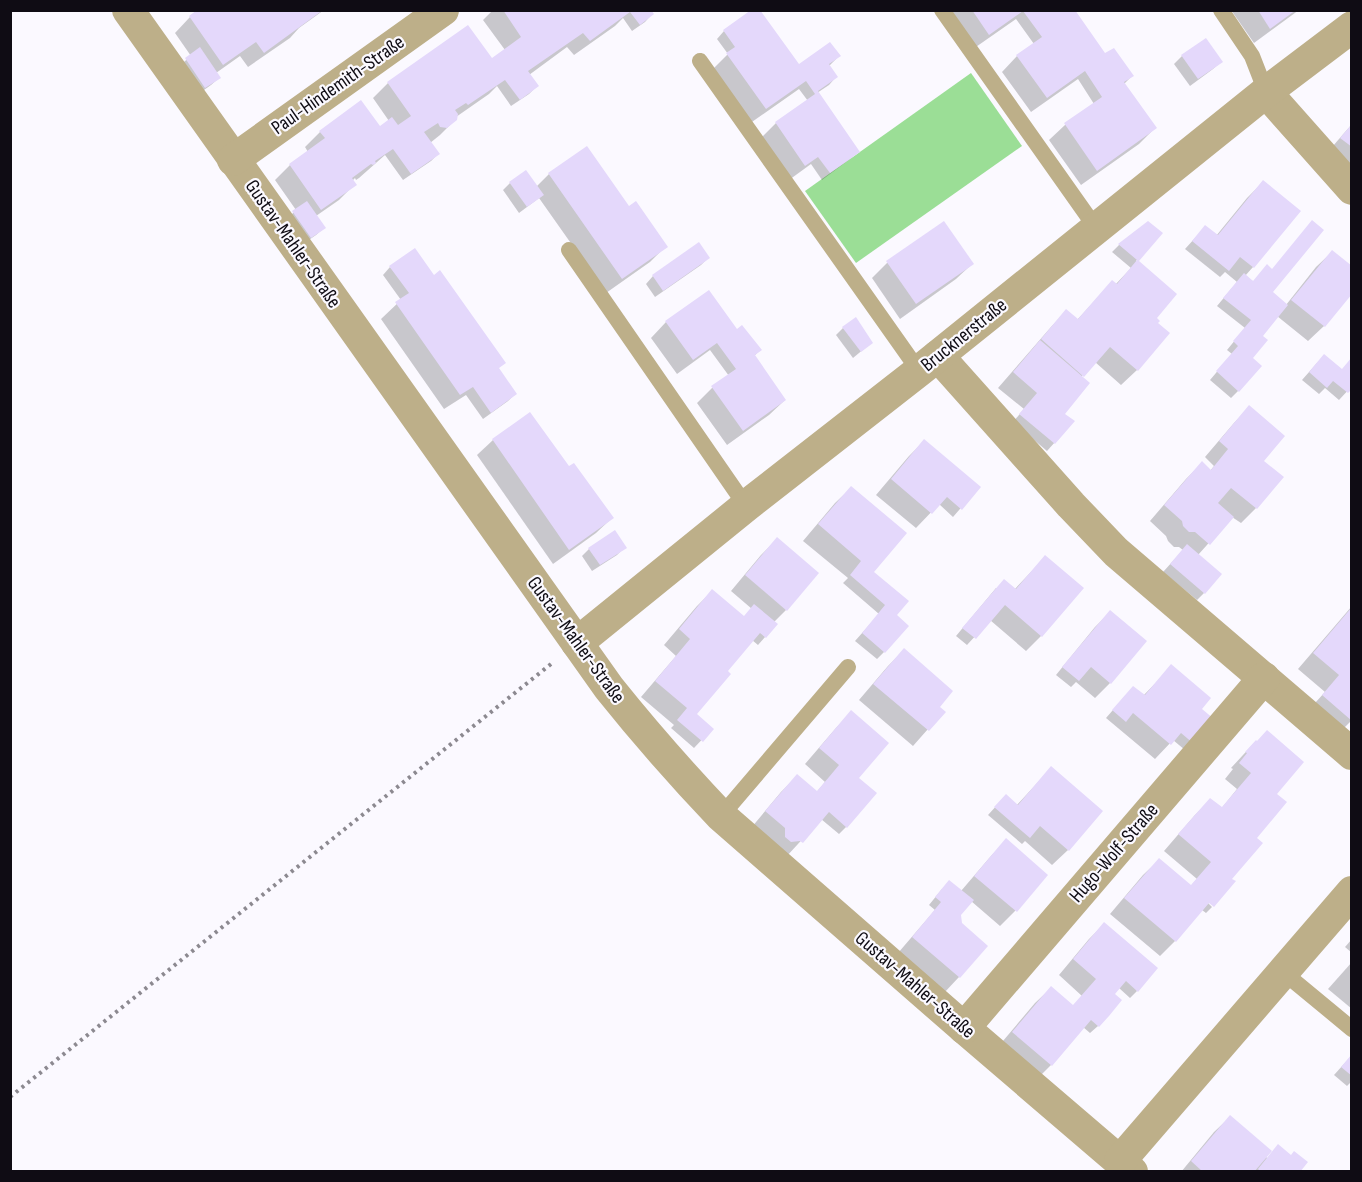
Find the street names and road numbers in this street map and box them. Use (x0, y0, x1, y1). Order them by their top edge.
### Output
street label: Paul-Hindemith-Straße (267, 30, 409, 140)
street label: Gustav-Mahler-Straße (240, 175, 346, 313)
street label: Brucknerstraße (916, 293, 1012, 377)
street label: Gustav-Mahler-Straße (522, 572, 630, 708)
street label: Hugo-Wolf-Straße (1065, 799, 1163, 907)
street label: Gustav-Mahler-Straße (850, 926, 980, 1044)

